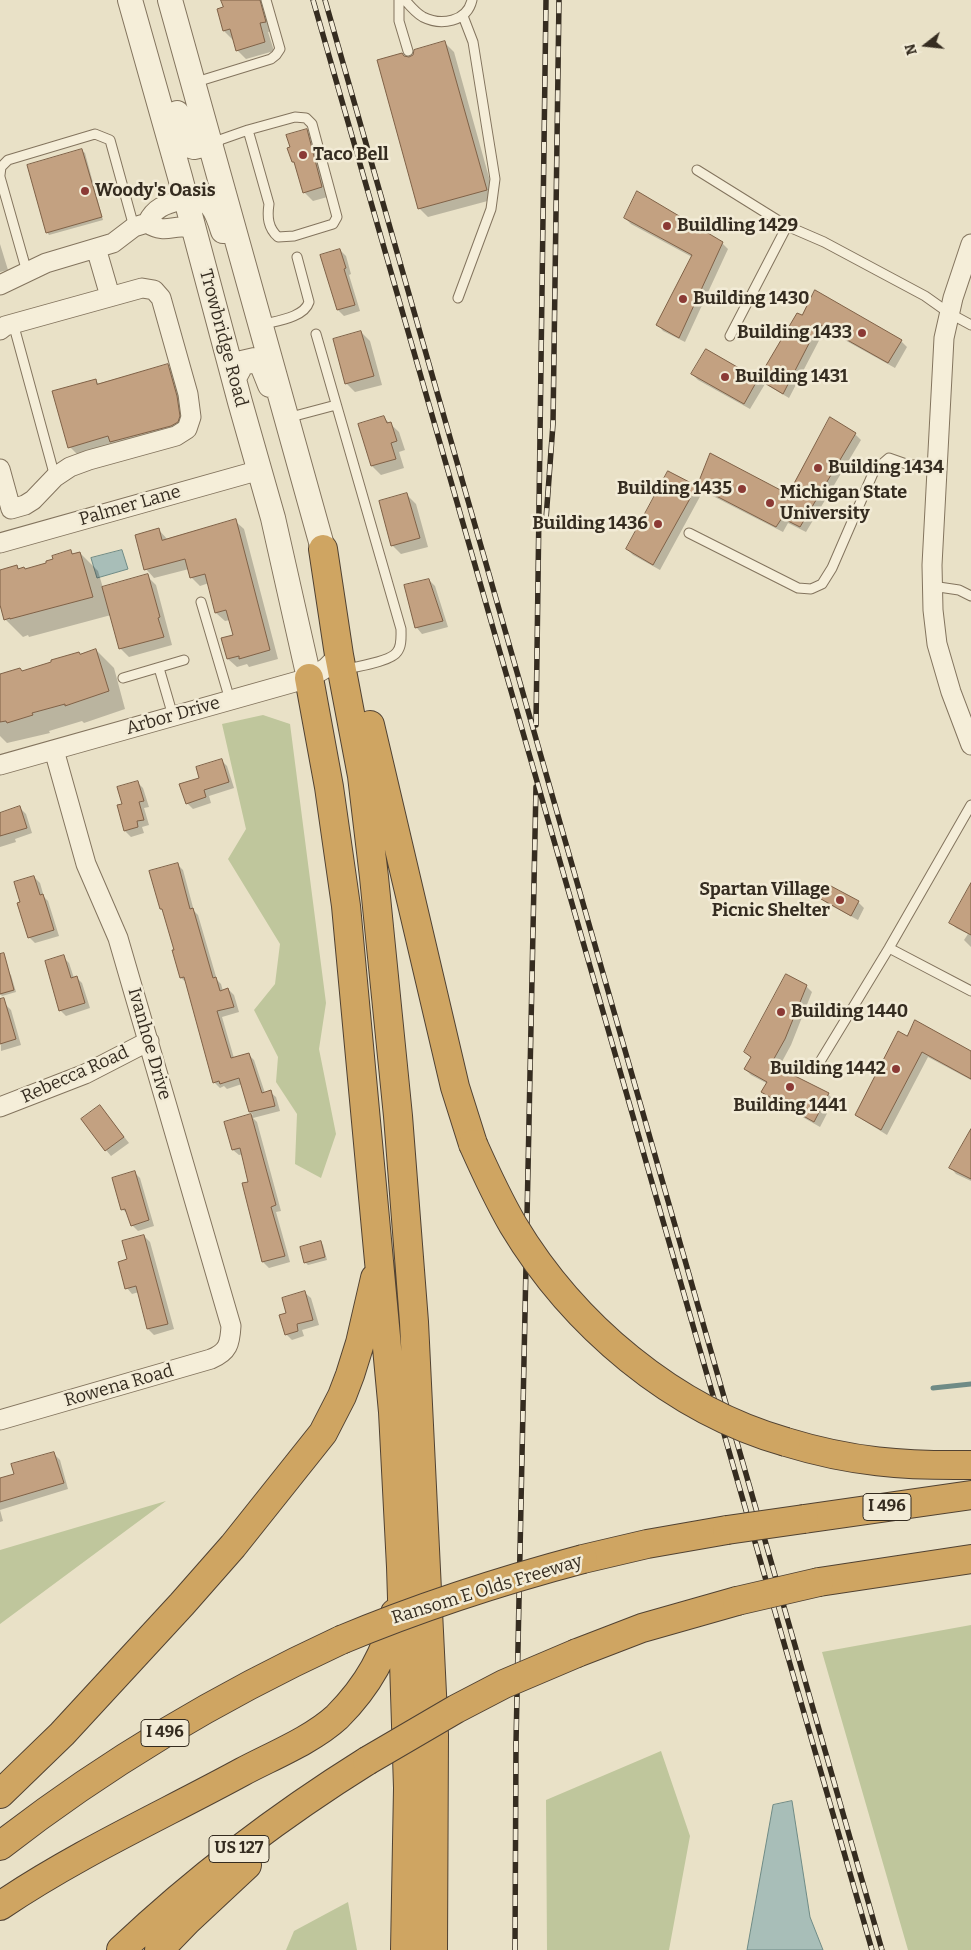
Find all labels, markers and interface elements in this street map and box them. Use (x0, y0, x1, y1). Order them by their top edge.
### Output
north arrow (901, 20, 951, 70)
text: N (901, 42, 921, 57)
place label: Taco Bell (313, 144, 389, 166)
marker: Taco Bell (297, 149, 309, 161)
place label: Woody's Oasis (95, 180, 216, 202)
marker: Woody's Oasis (79, 185, 91, 197)
place label: Buildling 1429 (677, 215, 798, 237)
marker: Buildling 1429 (661, 220, 673, 232)
street label: Trowbridge Road (194, 267, 252, 409)
place label: Building 1430 (693, 288, 809, 310)
marker: Building 1430 (677, 293, 689, 305)
place label: Building 1433 (737, 322, 852, 344)
marker: Building 1433 (856, 327, 868, 339)
place label: Building 1431 (735, 366, 848, 388)
marker: Building 1431 (719, 371, 731, 383)
place label: Building 1434 (828, 457, 944, 479)
marker: Building 1434 (812, 462, 824, 474)
place label: Building 1435 (617, 478, 732, 500)
street label: Palmer Lane (77, 481, 183, 531)
place label: Michigan State University (780, 482, 907, 524)
marker: Building 1435 (736, 483, 748, 495)
marker: Michigan State University (764, 497, 776, 509)
place label: Building 1436 (532, 513, 648, 535)
marker: Building 1436 (652, 518, 664, 530)
street label: Arbor Drive (124, 692, 222, 740)
place label: Spartan Village Picnic Shelter (699, 879, 830, 922)
marker: Spartan Village Picnic Shelter (834, 894, 846, 906)
street label: Ivanhoe Drive (123, 985, 175, 1103)
place label: Building 1440 (791, 1001, 908, 1023)
marker: Building 1440 (775, 1006, 787, 1018)
street label: Rebecca Road (18, 1042, 132, 1108)
place label: Building 1442 (770, 1058, 886, 1080)
marker: Building 1442 (890, 1063, 902, 1075)
marker: Building 1441 (784, 1081, 796, 1093)
place label: Building 1441 (733, 1095, 847, 1117)
street label: Rowena Road (62, 1360, 176, 1412)
road number: I 496 (863, 1494, 911, 1520)
street label: Ransom E Olds Freeway (389, 1551, 585, 1629)
road number: I 496 (141, 1720, 189, 1746)
road number: US 127 (209, 1836, 269, 1862)

